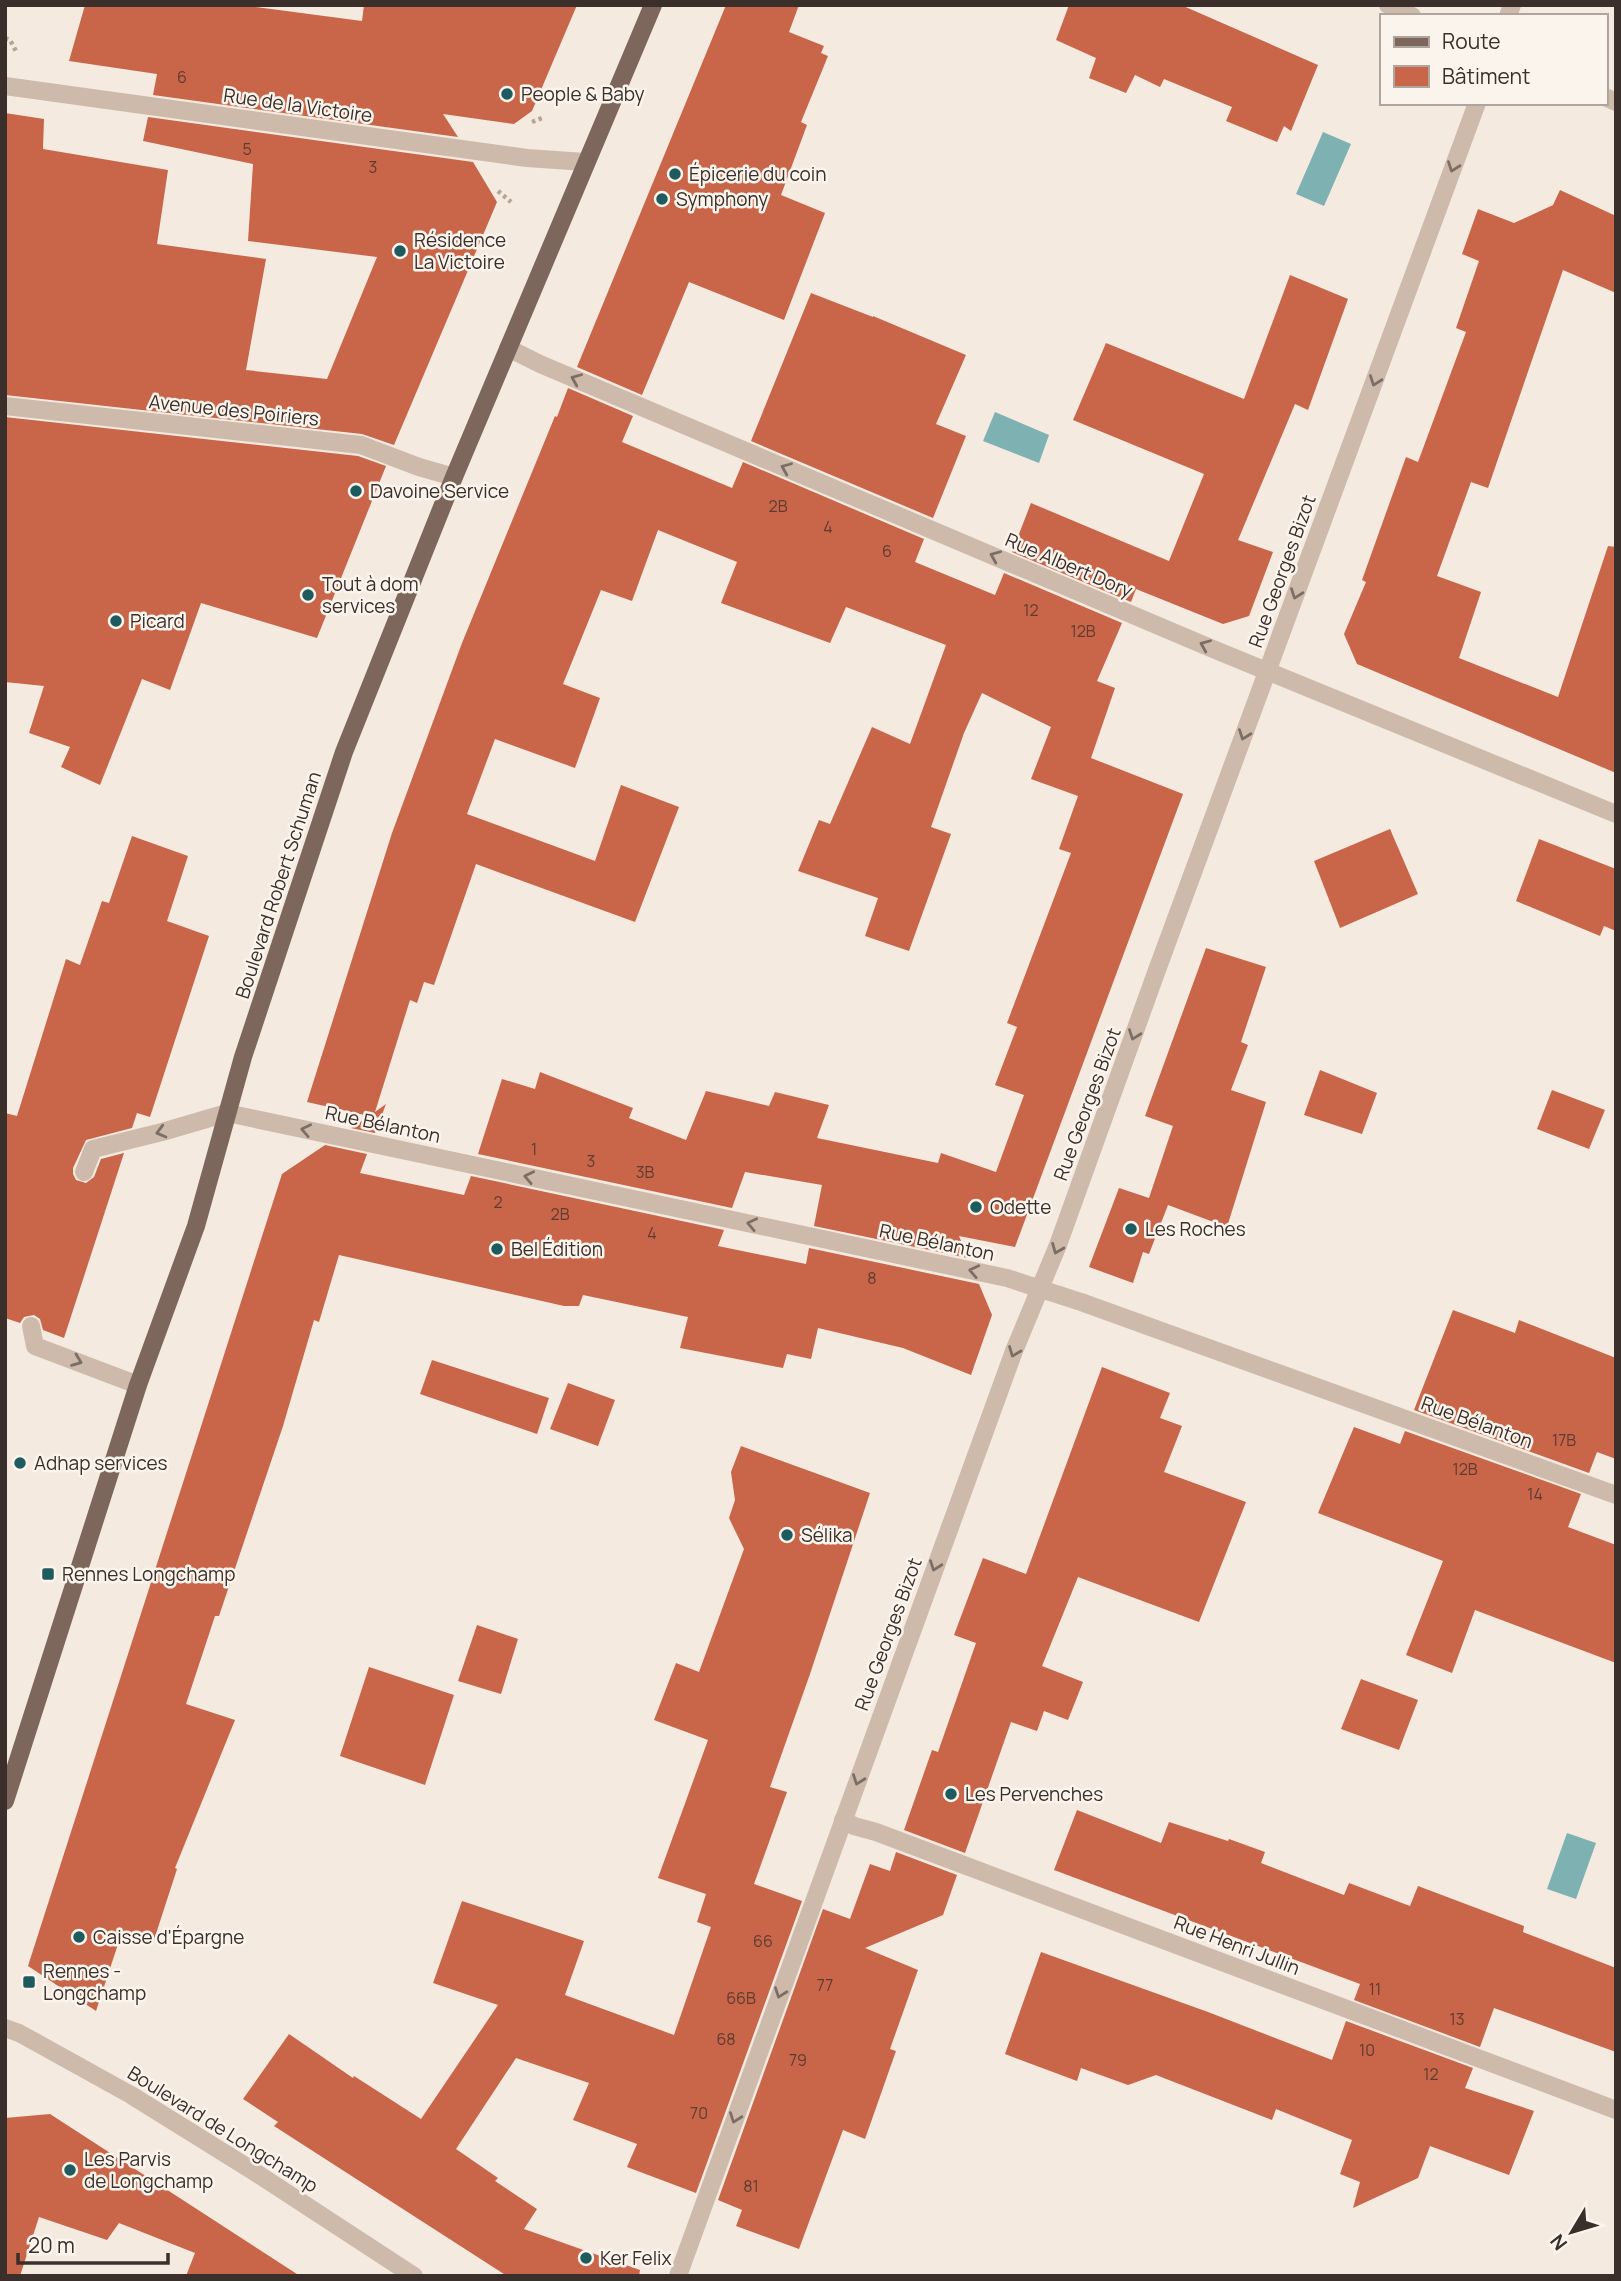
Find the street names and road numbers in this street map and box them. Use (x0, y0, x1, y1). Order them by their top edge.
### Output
street label: Rue de la Victoire (222, 82, 374, 128)
street label: Avenue des Poiriers (148, 388, 320, 432)
street label: Rue Georges Bizot (1242, 491, 1322, 651)
street label: Rue Albert Dory (1001, 526, 1137, 604)
street label: Boulevard Robert Schuman (229, 768, 327, 1002)
street label: Rue Georges Bizot (1047, 1024, 1127, 1184)
street label: Rue Bélanton (323, 1099, 443, 1149)
street label: Rue Bélanton (877, 1217, 997, 1267)
street label: Rue Bélanton (1418, 1390, 1536, 1454)
street label: Rue Georges Bizot (848, 1554, 928, 1714)
street label: Rue Henri Jullin (1170, 1909, 1304, 1981)
street label: Boulevard de Longchamp (123, 2060, 323, 2198)

